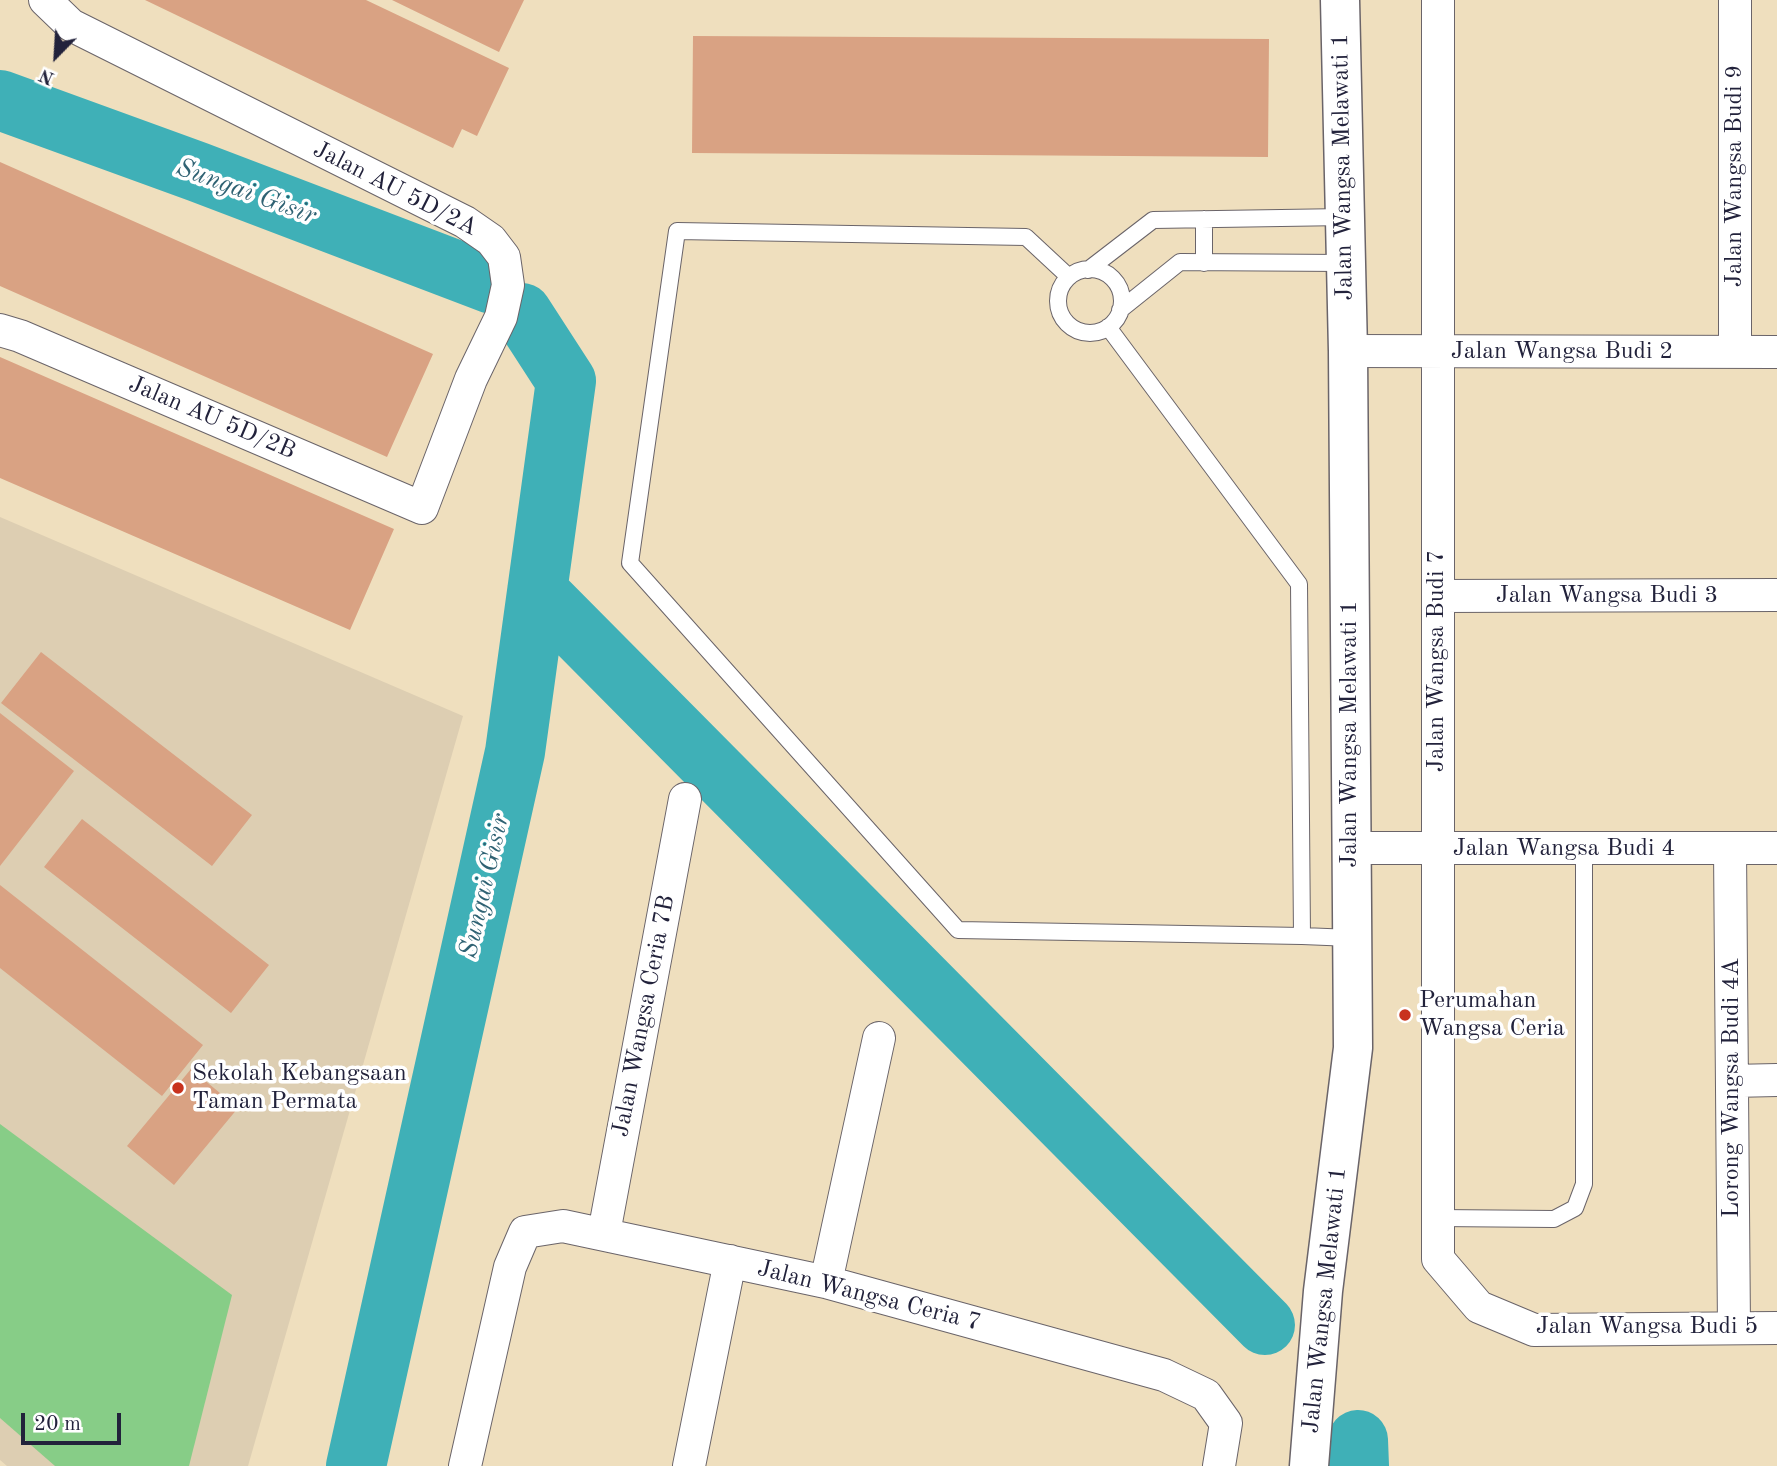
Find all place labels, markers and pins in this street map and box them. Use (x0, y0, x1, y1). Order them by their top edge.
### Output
place label: Perumahan Wangsa Ceria (1419, 987, 1565, 1043)
marker: Perumahan Wangsa Ceria (1397, 1007, 1413, 1023)
place label: Sekolah Kebangsaan Taman Permata (192, 1060, 407, 1116)
marker: Sekolah Kebangsaan Taman Permata (170, 1080, 186, 1096)

